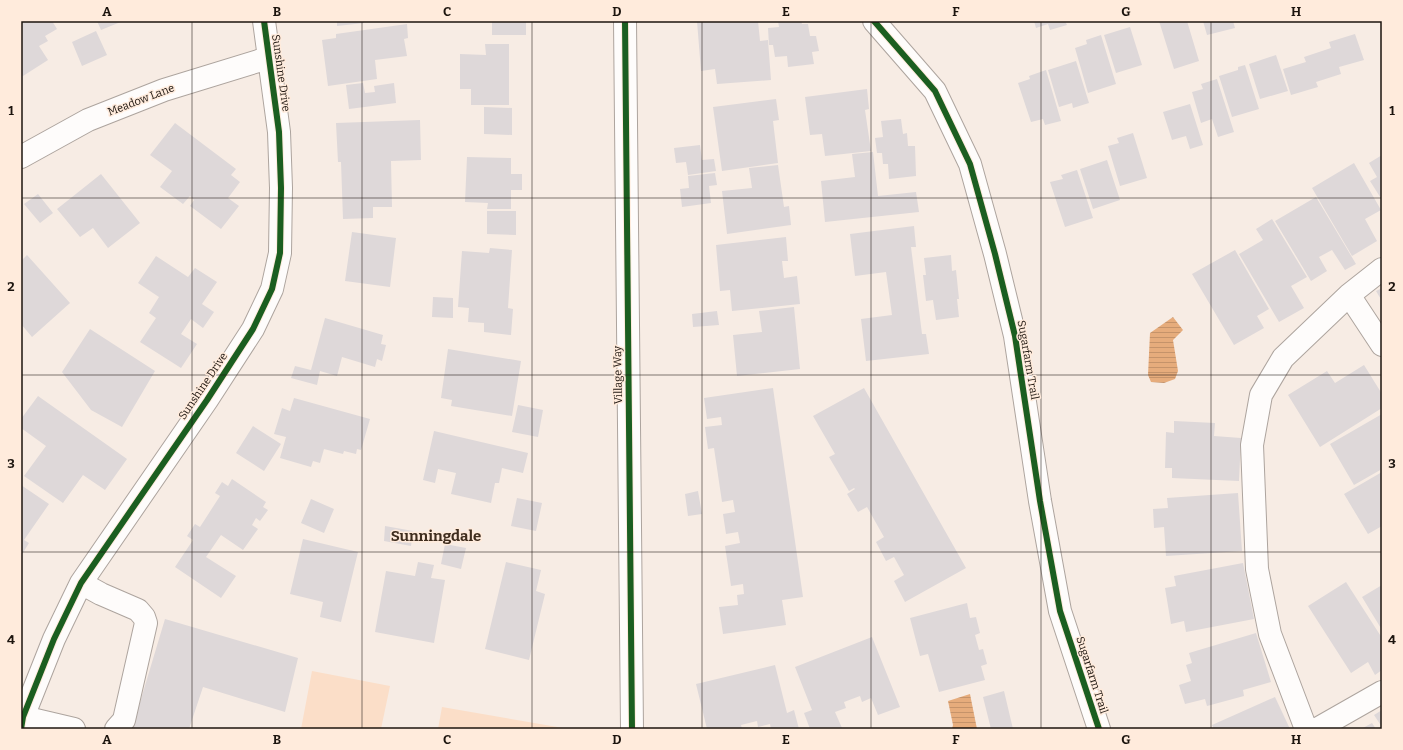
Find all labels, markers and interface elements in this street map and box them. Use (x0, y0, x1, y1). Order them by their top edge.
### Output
text: A (102, 4, 112, 19)
text: B (273, 4, 281, 19)
text: C (443, 4, 451, 19)
text: D (612, 4, 622, 19)
text: E (782, 4, 790, 19)
text: F (952, 4, 960, 19)
text: G (1121, 4, 1131, 19)
text: H (1291, 4, 1301, 19)
street label: Sunshine Drive (269, 34, 293, 112)
street label: Meadow Lane (106, 81, 176, 119)
text: 1 (8, 103, 14, 118)
text: 1 (1389, 103, 1395, 118)
text: 2 (7, 279, 15, 294)
text: 2 (1388, 279, 1396, 294)
street label: Sugarfarm Trail (1015, 319, 1041, 401)
street label: Village Way (611, 345, 625, 404)
street label: Sunshine Drive (176, 350, 230, 422)
text: 3 (7, 456, 15, 471)
text: 3 (1388, 456, 1396, 471)
district label: Sunningdale (391, 527, 481, 545)
text: 4 (7, 632, 15, 647)
text: 4 (1388, 632, 1396, 647)
street label: Sugarfarm Trail (1073, 635, 1111, 715)
text: A (102, 732, 112, 747)
text: B (273, 732, 281, 747)
text: C (443, 732, 451, 747)
text: D (612, 732, 622, 747)
text: E (782, 732, 790, 747)
text: F (952, 732, 960, 747)
text: G (1121, 732, 1131, 747)
text: H (1291, 732, 1301, 747)

